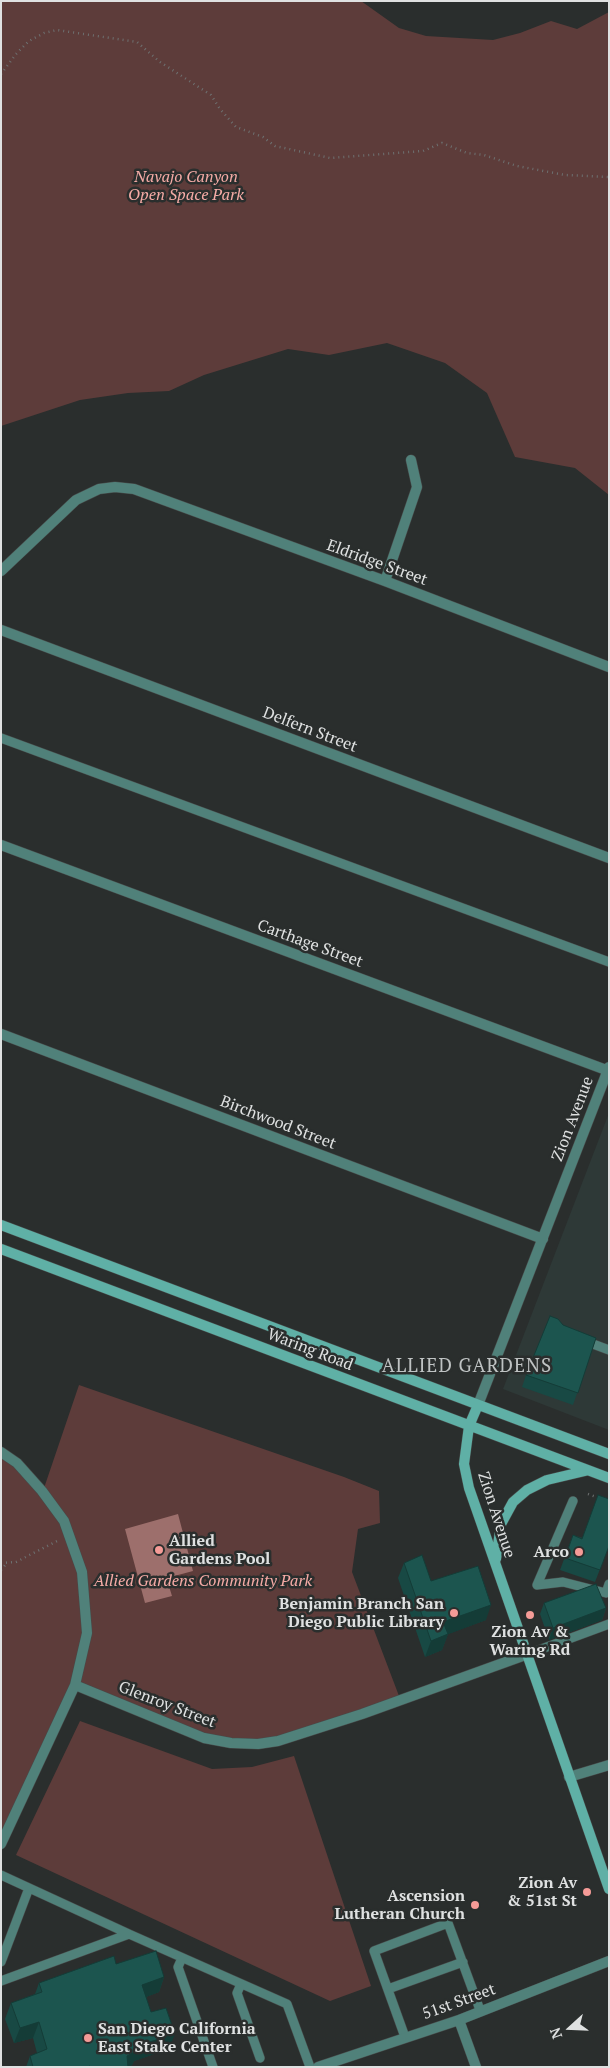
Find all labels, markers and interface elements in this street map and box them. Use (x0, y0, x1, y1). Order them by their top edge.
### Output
park label: Navajo Canyon Open Space Park (128, 167, 244, 205)
street label: Eldridge Street (324, 536, 430, 590)
street label: Delfern Street (260, 703, 360, 757)
street label: Carthage Street (255, 916, 365, 972)
street label: Zion Avenue (548, 1074, 598, 1164)
street label: Birchwood Street (217, 1092, 339, 1154)
street label: Waring Road (264, 1325, 356, 1375)
district label: ALLIED GARDENS (380, 1356, 554, 1378)
street label: Zion Avenue (473, 1470, 519, 1560)
place label: Allied Gardens Pool (169, 1531, 270, 1569)
place label: Arco (533, 1542, 569, 1562)
marker: Allied Gardens Pool (153, 1544, 165, 1556)
marker: Arco (573, 1546, 585, 1558)
park label: Allied Gardens Community Park (94, 1571, 312, 1591)
place label: Benjamin Branch San Diego Public Library (279, 1594, 444, 1632)
marker: Benjamin Branch San Diego Public Library (448, 1607, 460, 1619)
marker: Zion Av & Waring Rd (524, 1609, 536, 1621)
place label: Zion Av & Waring Rd (490, 1622, 570, 1660)
street label: Glenroy Street (116, 1678, 218, 1732)
place label: Zion Av & 51st St (507, 1873, 577, 1911)
place label: Ascension Lutheran Church (335, 1886, 465, 1924)
marker: Zion Av & 51st St (581, 1886, 593, 1898)
marker: Ascension Lutheran Church (469, 1899, 481, 1911)
street label: 51st Street (420, 1980, 498, 2024)
north arrow (545, 2003, 595, 2053)
place label: San Diego California East Stake Center (98, 2019, 256, 2057)
text: N (545, 2025, 566, 2042)
marker: San Diego California East Stake Center (82, 2032, 94, 2044)

